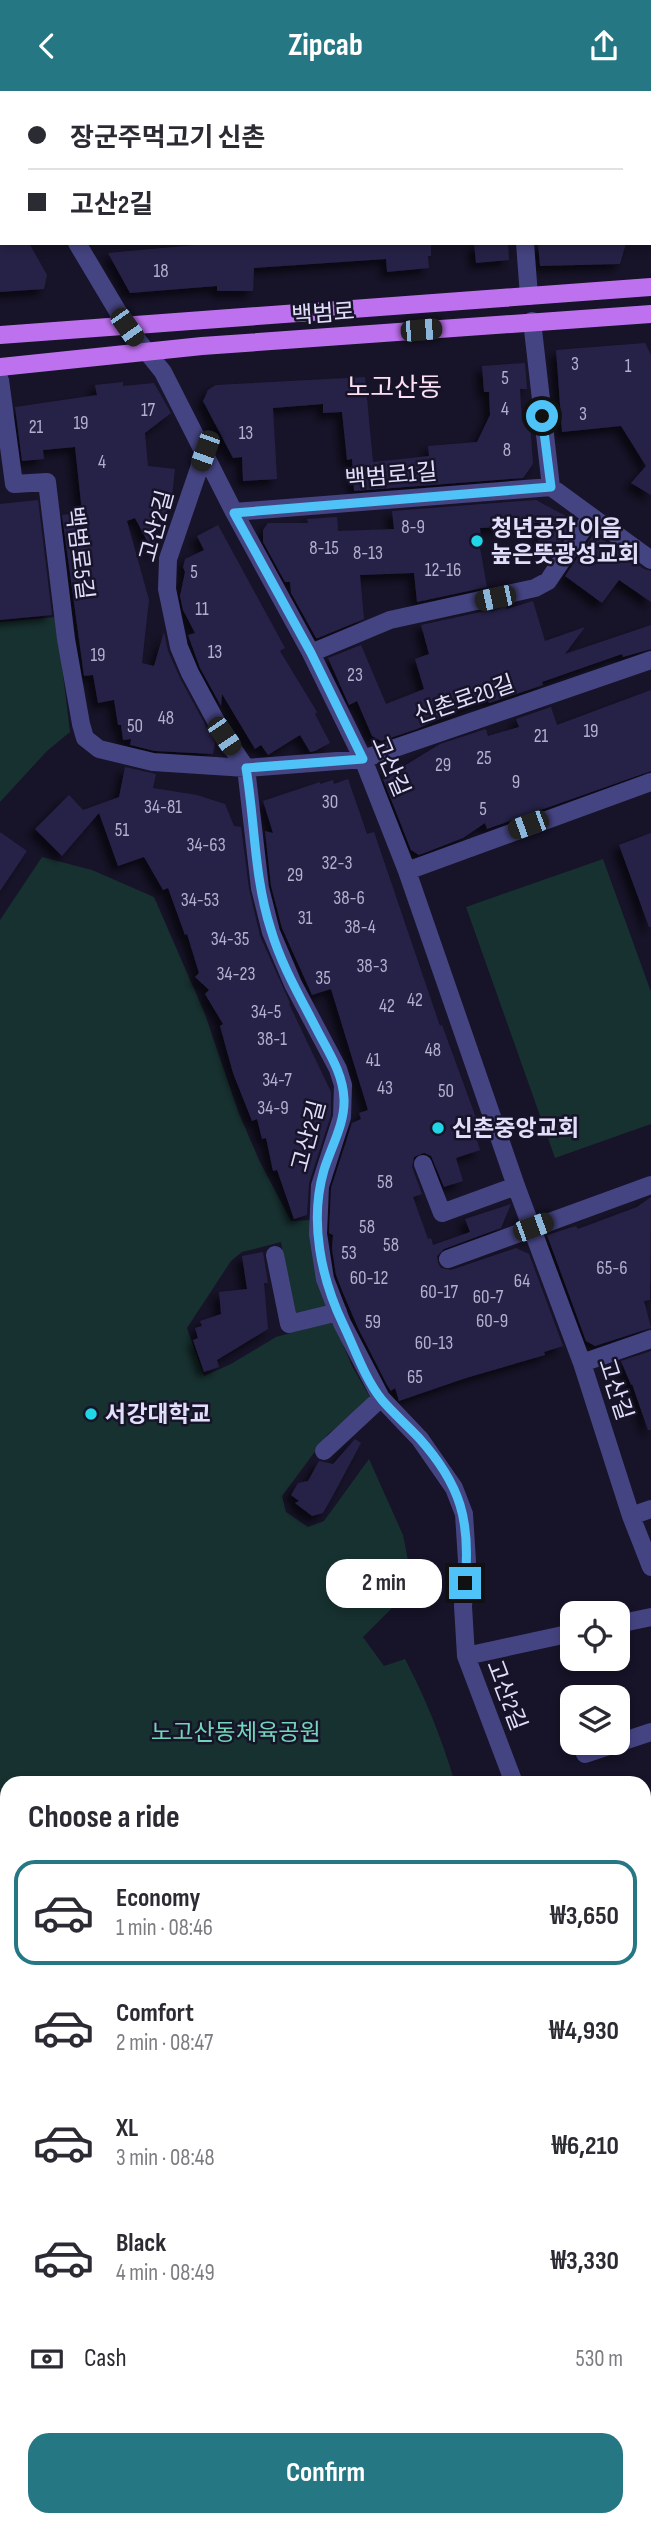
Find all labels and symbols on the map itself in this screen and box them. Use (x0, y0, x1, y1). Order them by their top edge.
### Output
house number: 18 (154, 260, 168, 283)
street label: 백범로 (290, 298, 356, 330)
car (107, 304, 148, 350)
car (400, 318, 443, 342)
house number: 3 (571, 353, 579, 376)
house number: 1 (625, 355, 632, 378)
house number: 5 (501, 367, 509, 390)
district label: 노고산동 (346, 373, 442, 404)
house number: 4 (501, 398, 509, 421)
house number: 17 (141, 399, 156, 422)
route start (526, 400, 558, 432)
house number: 3 (579, 403, 587, 426)
house number: 19 (73, 412, 89, 435)
house number: 21 (29, 416, 44, 439)
house number: 13 (239, 422, 253, 445)
car (188, 428, 223, 474)
house number: 8 (503, 439, 511, 462)
house number: 4 (98, 451, 106, 474)
street label: 백범로1길 (344, 458, 438, 494)
street label: 고산2길 (134, 487, 180, 565)
street label: 백범로5길 (59, 505, 99, 601)
place label: 청년공간 이음 높은뜻광성교회 (491, 515, 639, 569)
house number: 8-9 (401, 516, 425, 539)
marker: 청년공간 이음 높은뜻광성교회 (469, 533, 485, 549)
house number: 8-15 (309, 537, 339, 560)
house number: 8-13 (353, 542, 383, 565)
house number: 12-16 (425, 559, 461, 582)
house number: 5 (190, 561, 198, 584)
car (473, 583, 518, 613)
house number: 11 (195, 598, 209, 621)
house number: 13 (208, 641, 222, 664)
house number: 19 (90, 644, 106, 667)
house number: 23 (347, 664, 363, 687)
street label: 신촌로20길 (410, 670, 518, 730)
house number: 48 (158, 707, 174, 730)
car (204, 713, 245, 759)
house number: 50 (127, 715, 143, 738)
house number: 19 (583, 720, 599, 743)
house number: 21 (534, 725, 549, 748)
street label: 고산길 (365, 732, 415, 801)
house number: 25 (476, 747, 492, 770)
house number: 29 (435, 754, 451, 777)
house number: 9 (512, 771, 520, 794)
house number: 30 (322, 791, 338, 814)
house number: 34-81 (144, 796, 182, 819)
house number: 5 (479, 798, 487, 821)
car (505, 808, 552, 842)
house number: 51 (115, 819, 129, 842)
house number: 34-63 (186, 834, 226, 857)
house number: 32-3 (322, 852, 352, 875)
house number: 29 (287, 864, 303, 887)
house number: 38-6 (333, 887, 365, 910)
house number: 34-53 (181, 889, 219, 912)
house number: 31 (298, 907, 313, 930)
house number: 38-4 (344, 916, 376, 939)
house number: 34-35 (211, 928, 249, 951)
house number: 38-3 (356, 955, 388, 978)
house number: 34-23 (217, 963, 255, 986)
house number: 35 (315, 967, 331, 990)
house number: 42 (407, 989, 423, 1012)
house number: 42 (379, 995, 395, 1018)
house number: 34-5 (251, 1001, 281, 1024)
house number: 38-1 (257, 1028, 287, 1051)
house number: 48 (425, 1039, 441, 1062)
house number: 41 (366, 1049, 381, 1072)
house number: 34-7 (262, 1069, 292, 1092)
house number: 43 (377, 1077, 393, 1100)
house number: 50 (438, 1080, 454, 1103)
house number: 34-9 (257, 1097, 289, 1120)
street label: 고산2길 (286, 1097, 332, 1175)
place label: 신촌중앙교회 (452, 1115, 579, 1143)
marker: 신촌중앙교회 (430, 1120, 446, 1136)
house number: 58 (377, 1171, 393, 1194)
car (510, 1210, 557, 1244)
house number: 58 (359, 1216, 375, 1239)
house number: 58 (383, 1234, 399, 1257)
house number: 53 (341, 1242, 357, 1265)
house number: 65-6 (596, 1257, 628, 1280)
house number: 60-12 (350, 1267, 388, 1290)
house number: 64 (514, 1270, 530, 1293)
house number: 60-17 (420, 1281, 458, 1304)
house number: 60-7 (473, 1286, 504, 1309)
house number: 60-9 (476, 1310, 508, 1333)
house number: 59 (365, 1311, 381, 1334)
house number: 60-13 (415, 1332, 453, 1355)
street label: 고산길 (592, 1355, 638, 1424)
house number: 65 (407, 1366, 423, 1389)
place label: 서강대학교 (105, 1401, 211, 1429)
marker: 서강대학교 (83, 1406, 99, 1422)
callout: 2 min (325, 1559, 440, 1607)
route end (449, 1567, 481, 1599)
street label: 고산2길 (480, 1656, 532, 1734)
park label: 노고산동체육공원 (151, 1719, 321, 1747)

